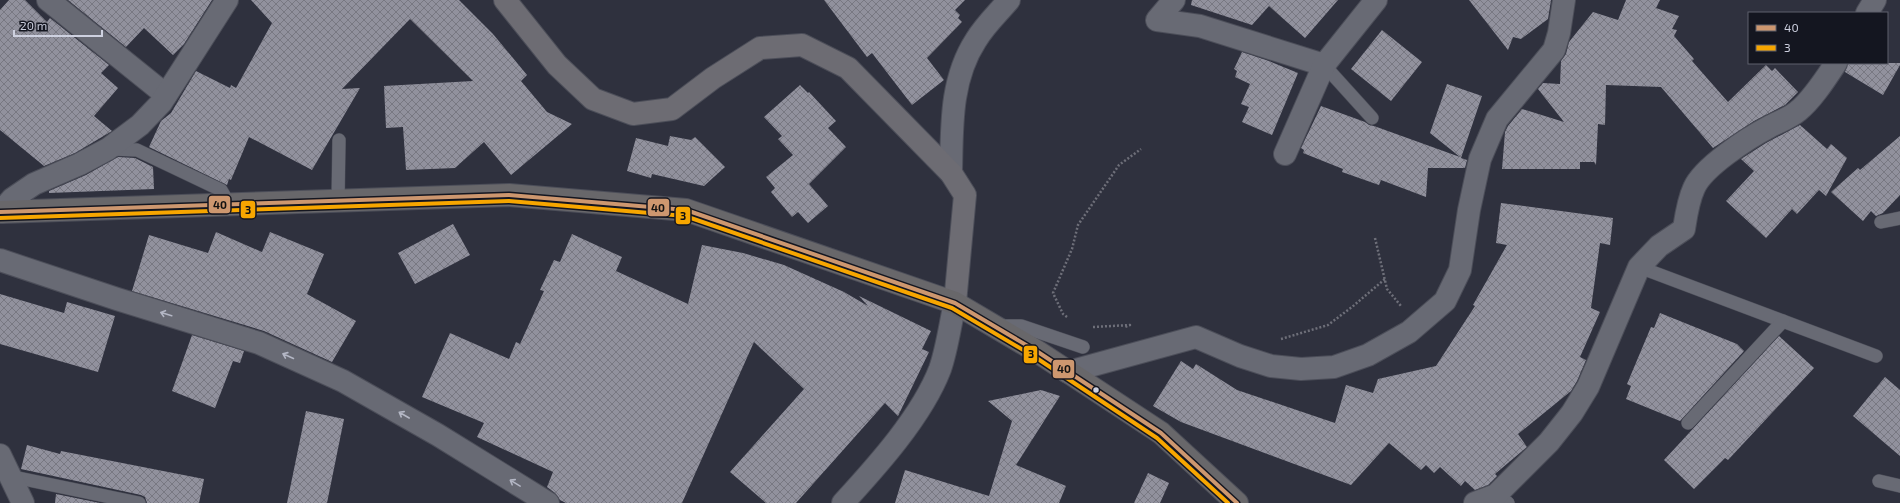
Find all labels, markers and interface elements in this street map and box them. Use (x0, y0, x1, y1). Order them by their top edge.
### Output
scale bar (14, 12, 102, 38)
legend (1748, 12, 1888, 64)
text: 20 m (20, 18, 47, 32)
text: 40 (1784, 20, 1799, 34)
text: 3 (1784, 40, 1791, 54)
line badge: 40 (208, 195, 231, 214)
text: 40 (213, 198, 227, 211)
line badge: 40 (647, 198, 670, 217)
line badge: 3 (240, 200, 256, 219)
text: 40 (651, 201, 665, 214)
text: 3 (245, 203, 251, 216)
line badge: 3 (675, 206, 691, 225)
text: 3 (680, 209, 686, 222)
one-way arrow (159, 310, 172, 317)
line badge: 3 (1023, 345, 1038, 364)
text: 3 (1028, 347, 1034, 360)
one-way arrow (283, 352, 295, 359)
line badge: 40 (1052, 359, 1075, 379)
text: 40 (1057, 362, 1071, 375)
unlabelled marker (1091, 385, 1101, 395)
one-way arrow (398, 411, 410, 419)
one-way arrow (509, 478, 521, 486)

